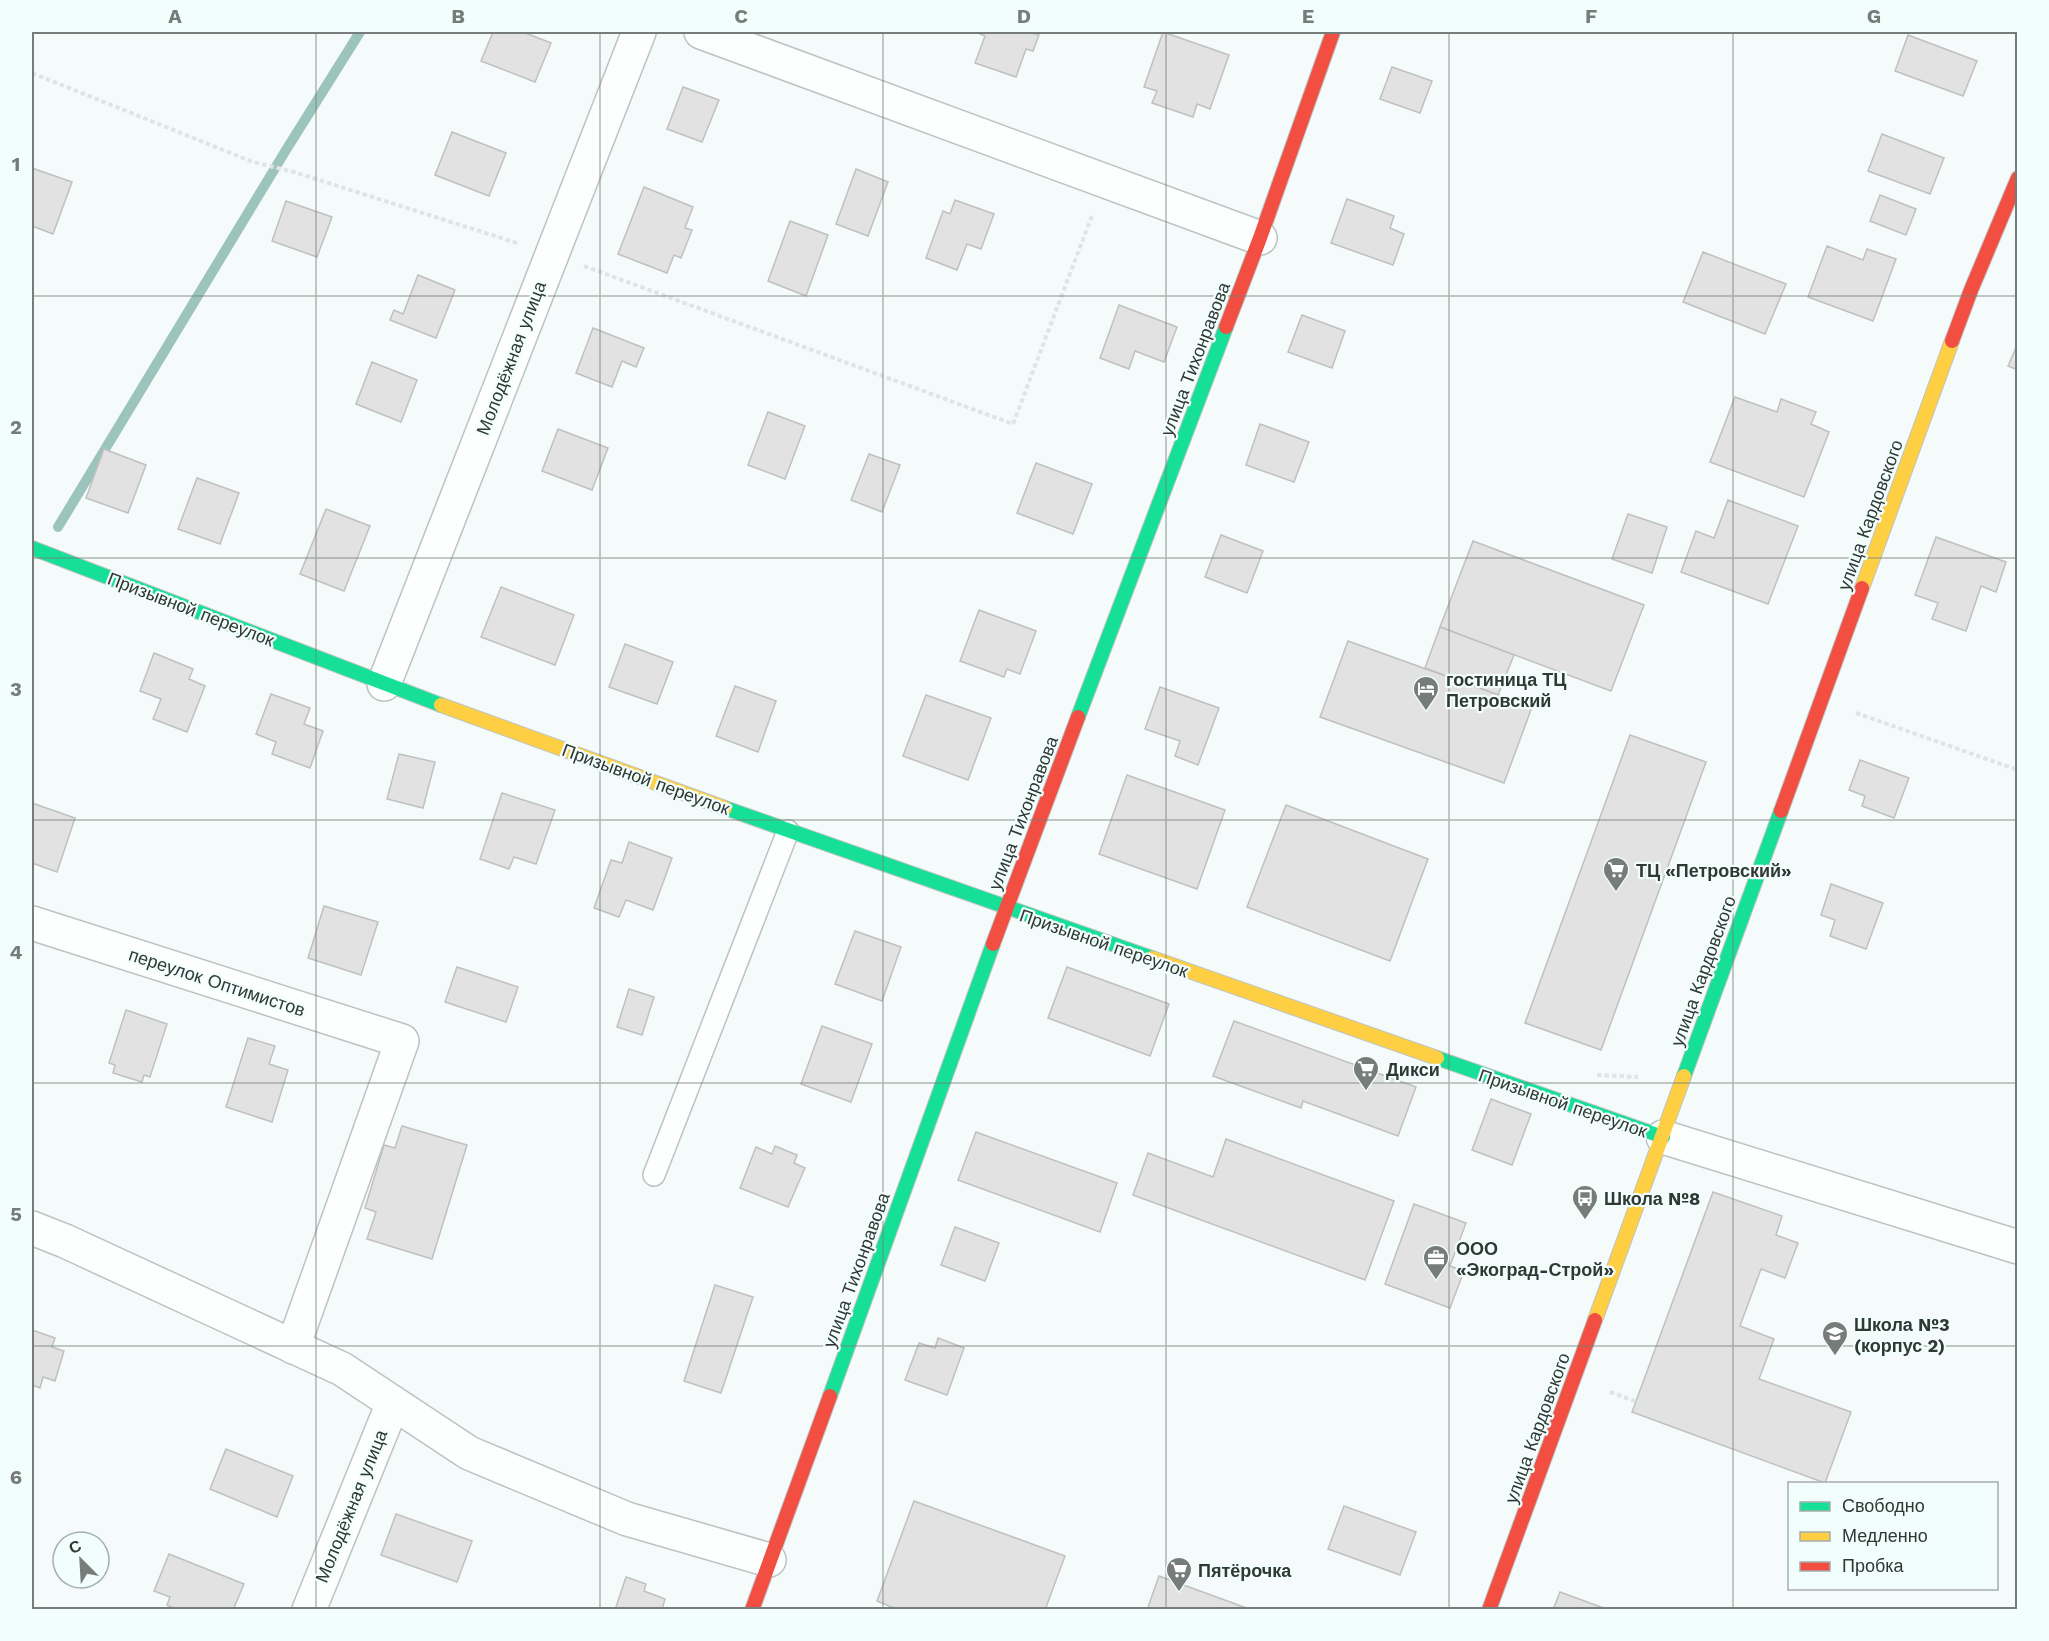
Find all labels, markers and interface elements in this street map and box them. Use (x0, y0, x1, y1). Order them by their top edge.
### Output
text: A (168, 4, 182, 28)
text: B (451, 4, 465, 28)
text: C (734, 4, 748, 28)
text: D (1017, 4, 1031, 28)
text: E (1302, 4, 1314, 28)
text: F (1585, 4, 1597, 28)
text: G (1867, 4, 1881, 28)
text: 1 (12, 152, 20, 176)
street label: Молодёжная улица (472, 277, 550, 438)
street label: улица Тихонравова (1156, 278, 1234, 439)
text: 2 (10, 415, 22, 439)
street label: улица Кардовского (1833, 437, 1907, 593)
street label: Призывной переулок (105, 568, 277, 651)
place label: гостиница ТЦ Петровский (1446, 669, 1567, 711)
hotel icon: гостиница ТЦ Петровский (1411, 674, 1441, 712)
text: 3 (10, 677, 22, 701)
street label: улица Тихонравова (984, 732, 1062, 893)
street label: Призывной переулок (559, 739, 733, 819)
supermarket icon: ТЦ «Петровский» (1601, 855, 1631, 893)
place label: ТЦ «Петровский» (1636, 860, 1792, 881)
street label: улица Кардовского (1666, 893, 1740, 1049)
street label: Призывной переулок (1017, 904, 1191, 982)
text: 4 (10, 940, 23, 964)
street label: переулок Оптимистов (126, 944, 308, 1020)
supermarket icon: Дикси (1351, 1054, 1381, 1092)
place label: Дикси (1386, 1059, 1440, 1080)
street label: Призывной переулок (1476, 1064, 1650, 1142)
bus stop icon: Школа №8 (1570, 1183, 1600, 1221)
place label: Школа №8 (1604, 1188, 1700, 1209)
street label: улица Тихонравова (818, 1189, 894, 1350)
text: 5 (10, 1202, 22, 1226)
place label: ООО «Экоград-Строй» (1456, 1238, 1614, 1280)
office icon: ООО «Экоград-Строй» (1421, 1243, 1451, 1281)
place label: Школа №3 (корпус 2) (1854, 1314, 1950, 1356)
school or university icon: Школа №3 (корпус 2) (1820, 1319, 1850, 1357)
street label: улица Кардовского (1500, 1350, 1574, 1506)
street label: Молодёжная улица (311, 1426, 392, 1586)
text: 6 (10, 1465, 22, 1489)
legend (1788, 1482, 1998, 1590)
text: Свободно (1842, 1495, 1925, 1516)
text: Медленно (1842, 1525, 1928, 1546)
north arrow (51, 1530, 111, 1590)
text: С (66, 1536, 85, 1558)
supermarket icon: Пятёрочка (1164, 1555, 1194, 1593)
text: Пробка (1842, 1555, 1905, 1576)
place label: Пятёрочка (1198, 1560, 1292, 1581)

